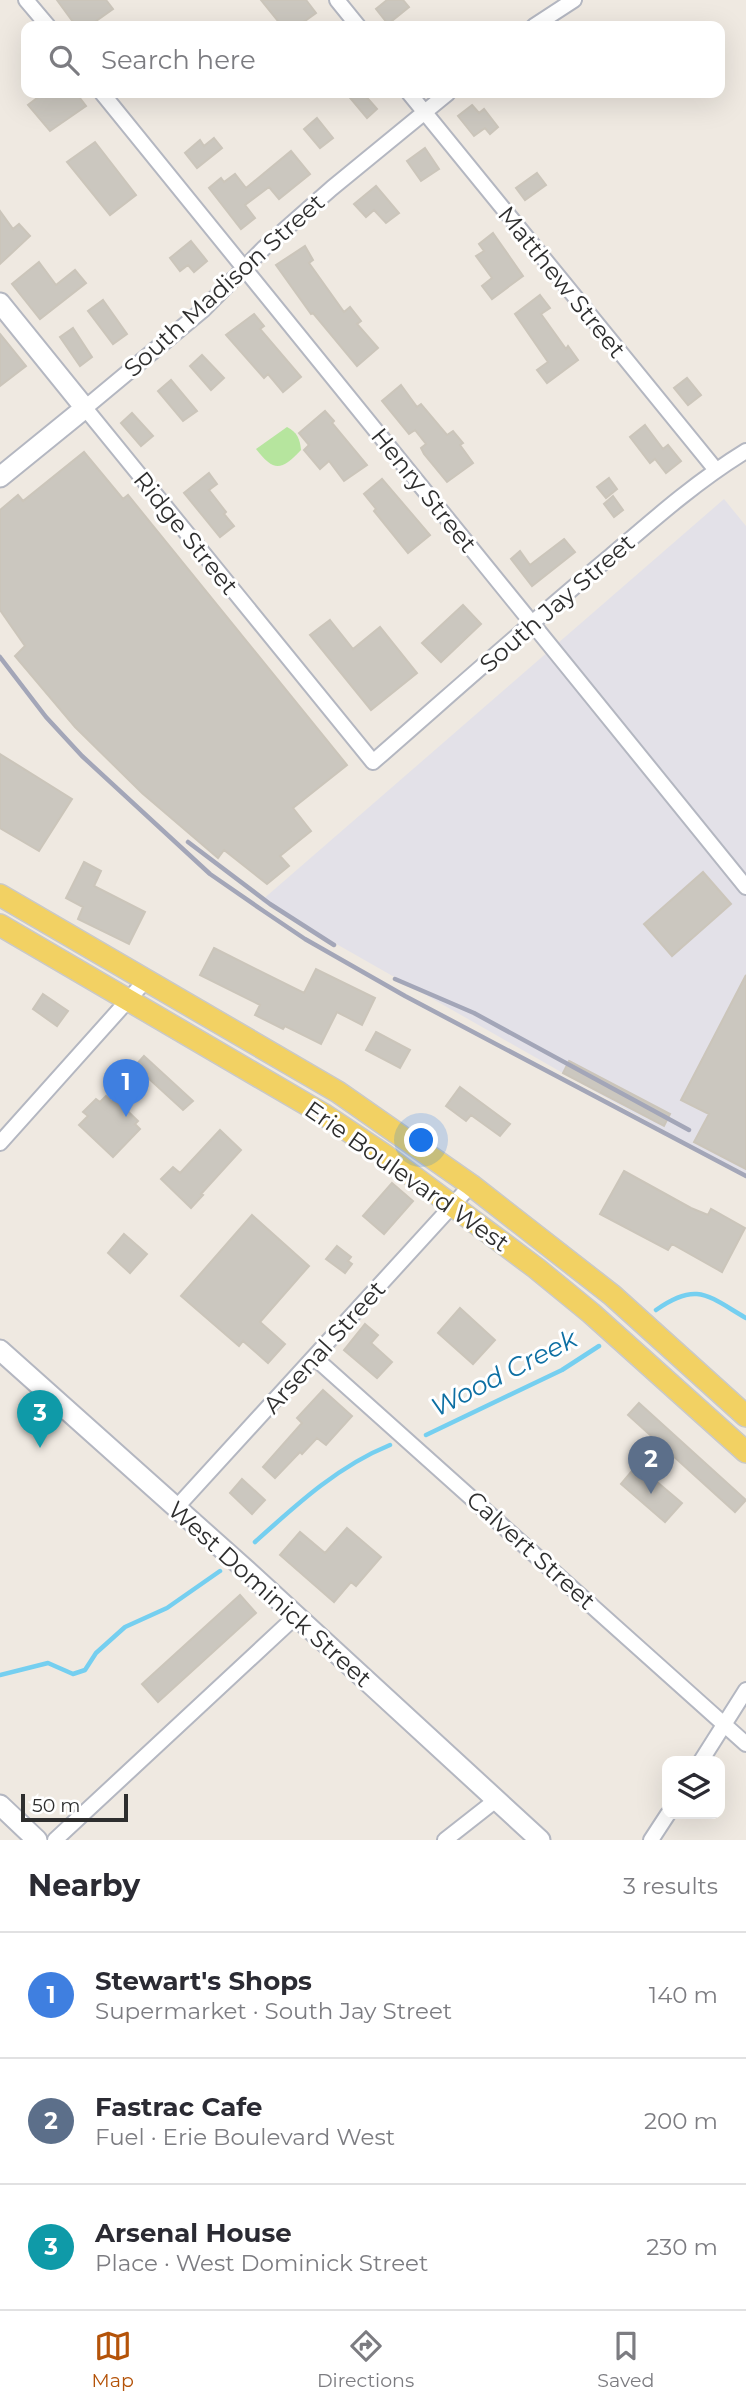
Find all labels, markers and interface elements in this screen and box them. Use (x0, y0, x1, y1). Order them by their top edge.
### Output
search box (21, 21, 725, 98)
icon: search (45, 41, 83, 79)
text: Search here (101, 44, 256, 76)
street label: South Madison Street (118, 187, 330, 383)
street label: Matthew Street (492, 200, 632, 364)
street label: Henry Street (365, 422, 483, 558)
street label: Ridge Street (128, 466, 245, 601)
street label: South Jay Street (474, 528, 641, 678)
pin: 1 (103, 1059, 149, 1117)
street label: Erie Boulevard West (299, 1095, 515, 1258)
your location (404, 1123, 438, 1157)
street label: Arsenal Street (257, 1274, 391, 1419)
water label: Wood Creek (426, 1322, 584, 1423)
pin: 3 (17, 1390, 63, 1448)
pin: 2 (628, 1436, 674, 1494)
street label: Calvert Street (461, 1485, 602, 1616)
street label: West Dominick Street (162, 1495, 378, 1693)
map controls (662, 1756, 725, 1819)
button: layers (662, 1756, 725, 1819)
scale bar (21, 1791, 128, 1823)
text: 50 m (32, 1794, 80, 1817)
text: Nearby (28, 1867, 140, 1904)
text: 3 results (623, 1872, 718, 1900)
text: Stewart's Shops (95, 1965, 312, 1997)
text: 1 (46, 1981, 56, 2009)
text: 140 m (649, 1981, 718, 2009)
text: Supermarket · South Jay Street (95, 1997, 452, 2025)
text: Fastrac Cafe (95, 2091, 263, 2123)
text: 2 (44, 2107, 58, 2135)
text: 200 m (644, 2107, 718, 2135)
text: Fuel · Erie Boulevard West (95, 2123, 395, 2151)
text: Arsenal House (95, 2217, 292, 2249)
text: 3 (44, 2233, 58, 2261)
text: 230 m (646, 2233, 718, 2261)
text: Place · West Dominick Street (95, 2249, 428, 2277)
tab: Map (92, 2327, 134, 2392)
tab: Directions (317, 2327, 414, 2392)
tab: Saved (597, 2327, 654, 2392)

